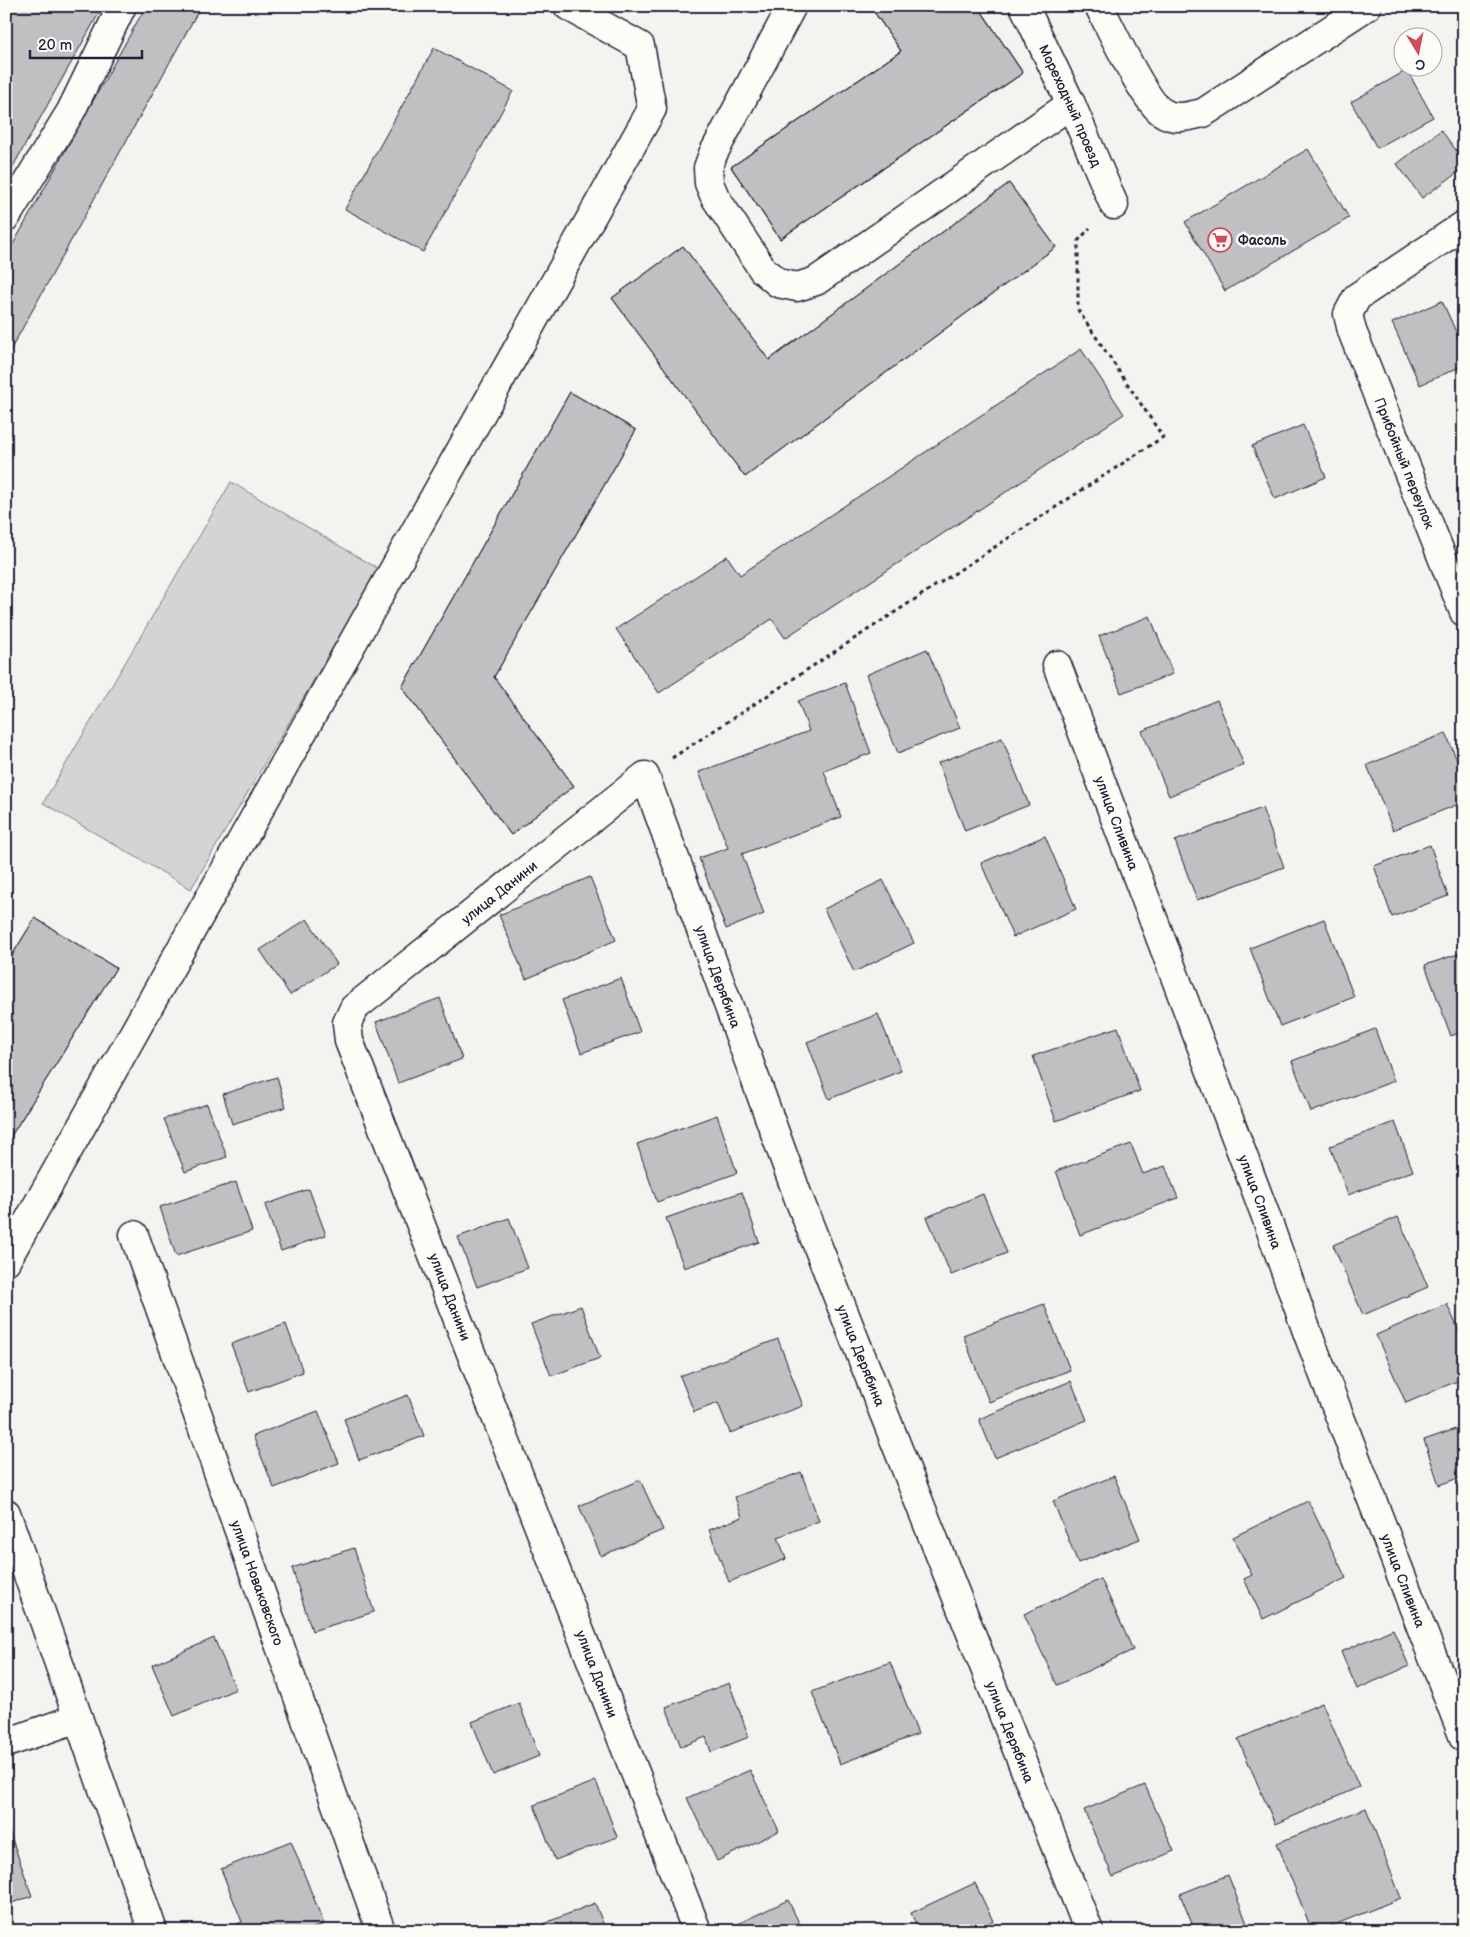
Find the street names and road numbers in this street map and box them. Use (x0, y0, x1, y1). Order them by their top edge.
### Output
street label: Мореходный проезд (1035, 42, 1105, 170)
street label: Прибойный переулок (1370, 395, 1438, 532)
street label: улица Сливина (1091, 774, 1142, 873)
street label: улица Данини (458, 857, 541, 928)
street label: улица Дерябина (691, 923, 744, 1031)
street label: улица Сливина (1234, 1153, 1285, 1252)
street label: улица Данини (425, 1251, 474, 1343)
street label: улица Дерябина (833, 1303, 889, 1410)
street label: улица Новаковского (227, 1518, 287, 1648)
street label: улица Сливина (1377, 1532, 1429, 1631)
street label: улица Данини (572, 1628, 621, 1720)
street label: улица Дерябина (982, 1679, 1038, 1786)

